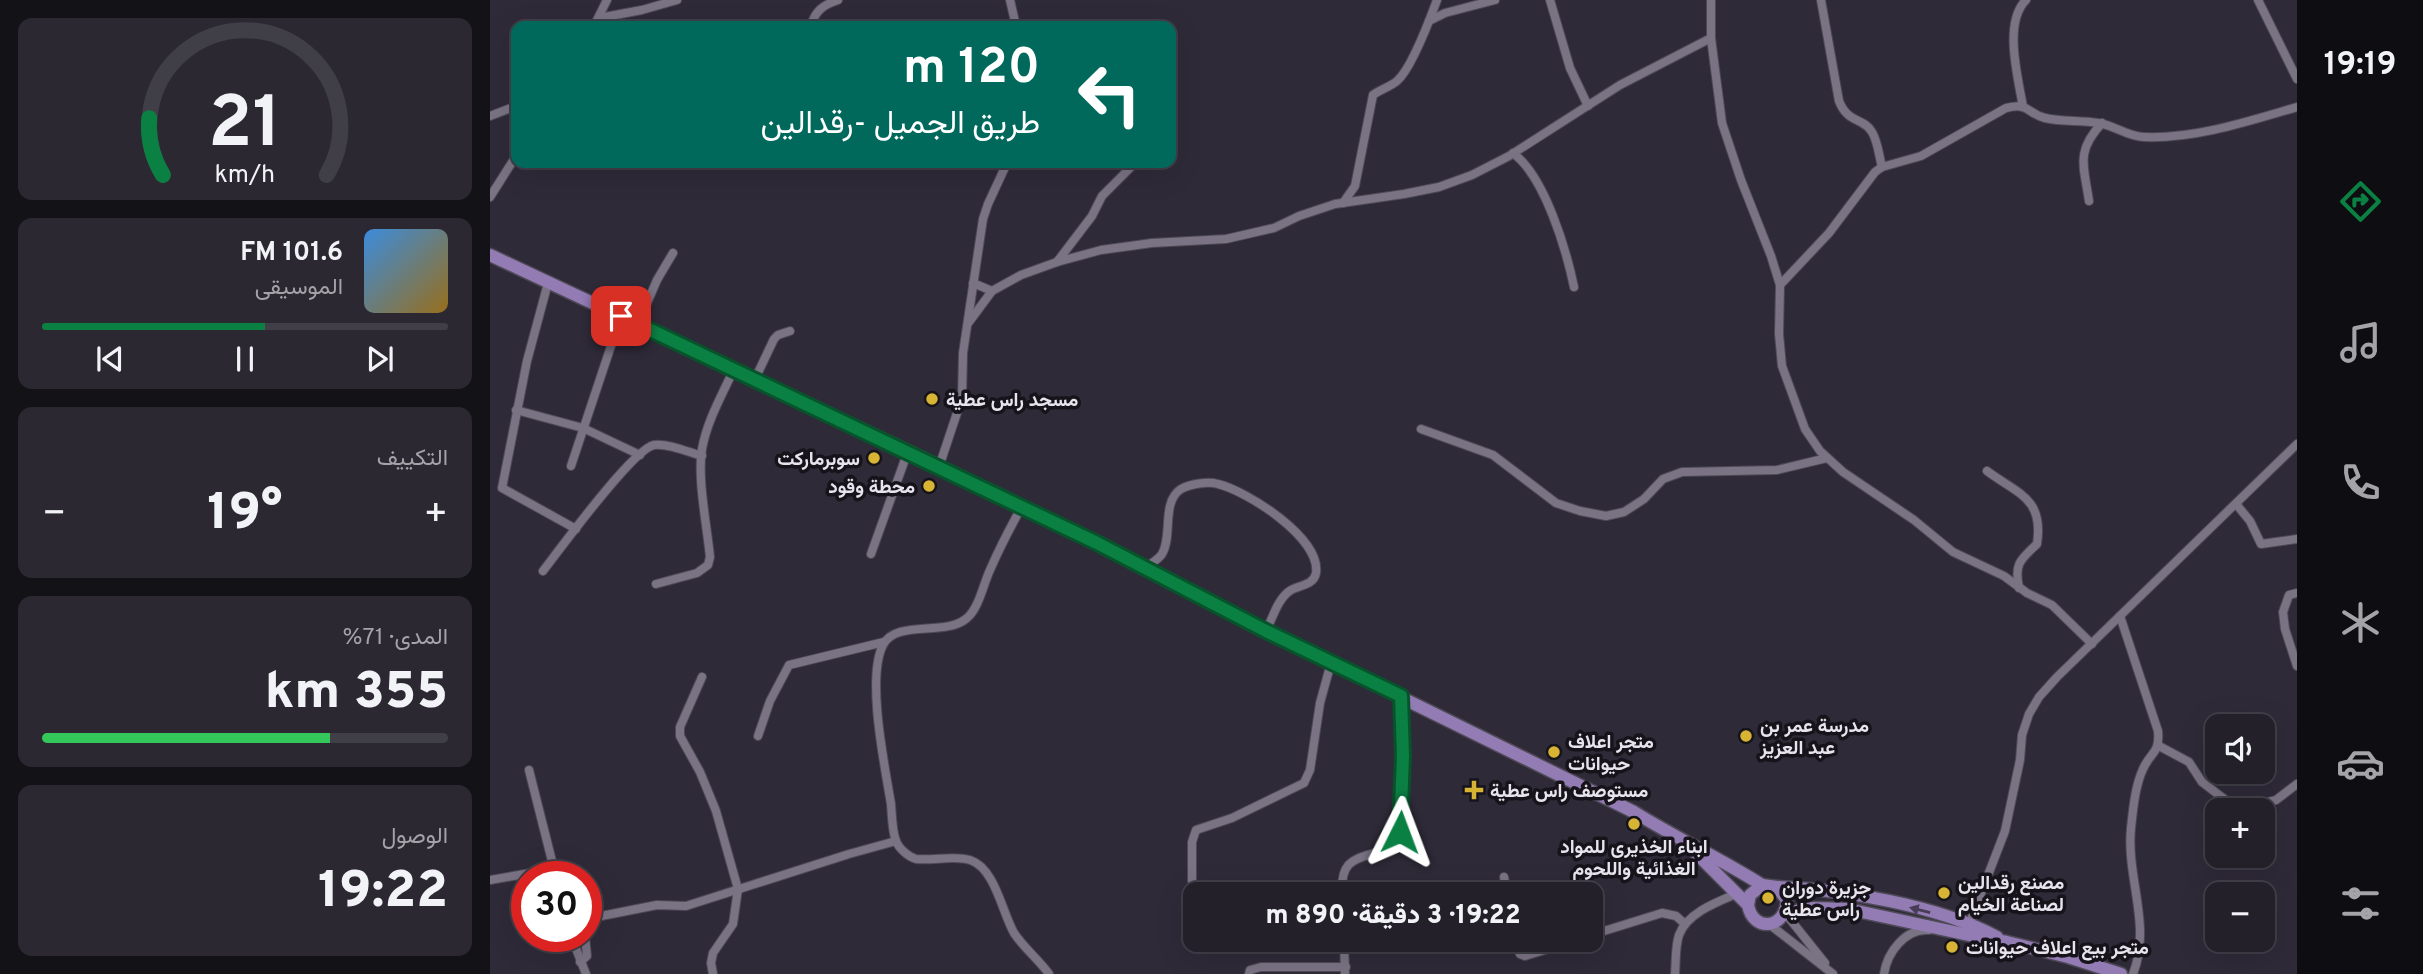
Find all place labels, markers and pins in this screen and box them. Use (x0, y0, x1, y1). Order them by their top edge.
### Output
pin (591, 286, 651, 346)
place label: مسجد راس عطية (946, 389, 1078, 413)
marker: مسجد راس عطية (924, 391, 940, 407)
place label: سوبرماركت (777, 448, 860, 472)
marker: سوبرماركت (866, 450, 882, 466)
place label: محطة وقود (828, 476, 915, 500)
marker: محطة وقود (921, 478, 937, 494)
place label: مدرسة عمر بن عبد العزيز (1759, 715, 1869, 761)
marker: مدرسة عمر بن عبد العزيز (1738, 728, 1754, 744)
place label: متجر اعلاف حيوانات (1568, 731, 1654, 777)
marker: متجر اعلاف حيوانات (1546, 744, 1562, 760)
marker: مستوصف راس عطية (1464, 780, 1484, 800)
place label: مستوصف راس عطية (1490, 780, 1648, 804)
marker: ابناء الخذيري للمواد الغذائية واللحوم (1626, 816, 1642, 832)
place label: ابناء الخذيري للمواد الغذائية واللحوم (1560, 836, 1708, 882)
place label: مصنع رقدالين لصناعة الخيام (1958, 872, 2064, 918)
place label: جزيرة دوران راس عطية (1782, 877, 1871, 923)
marker: مصنع رقدالين لصناعة الخيام (1936, 885, 1952, 901)
marker: جزيرة دوران راس عطية (1760, 890, 1776, 906)
place label: متجر بيع اعلاف حيوانات (1966, 937, 2149, 961)
marker: متجر بيع اعلاف حيوانات (1944, 939, 1960, 955)

